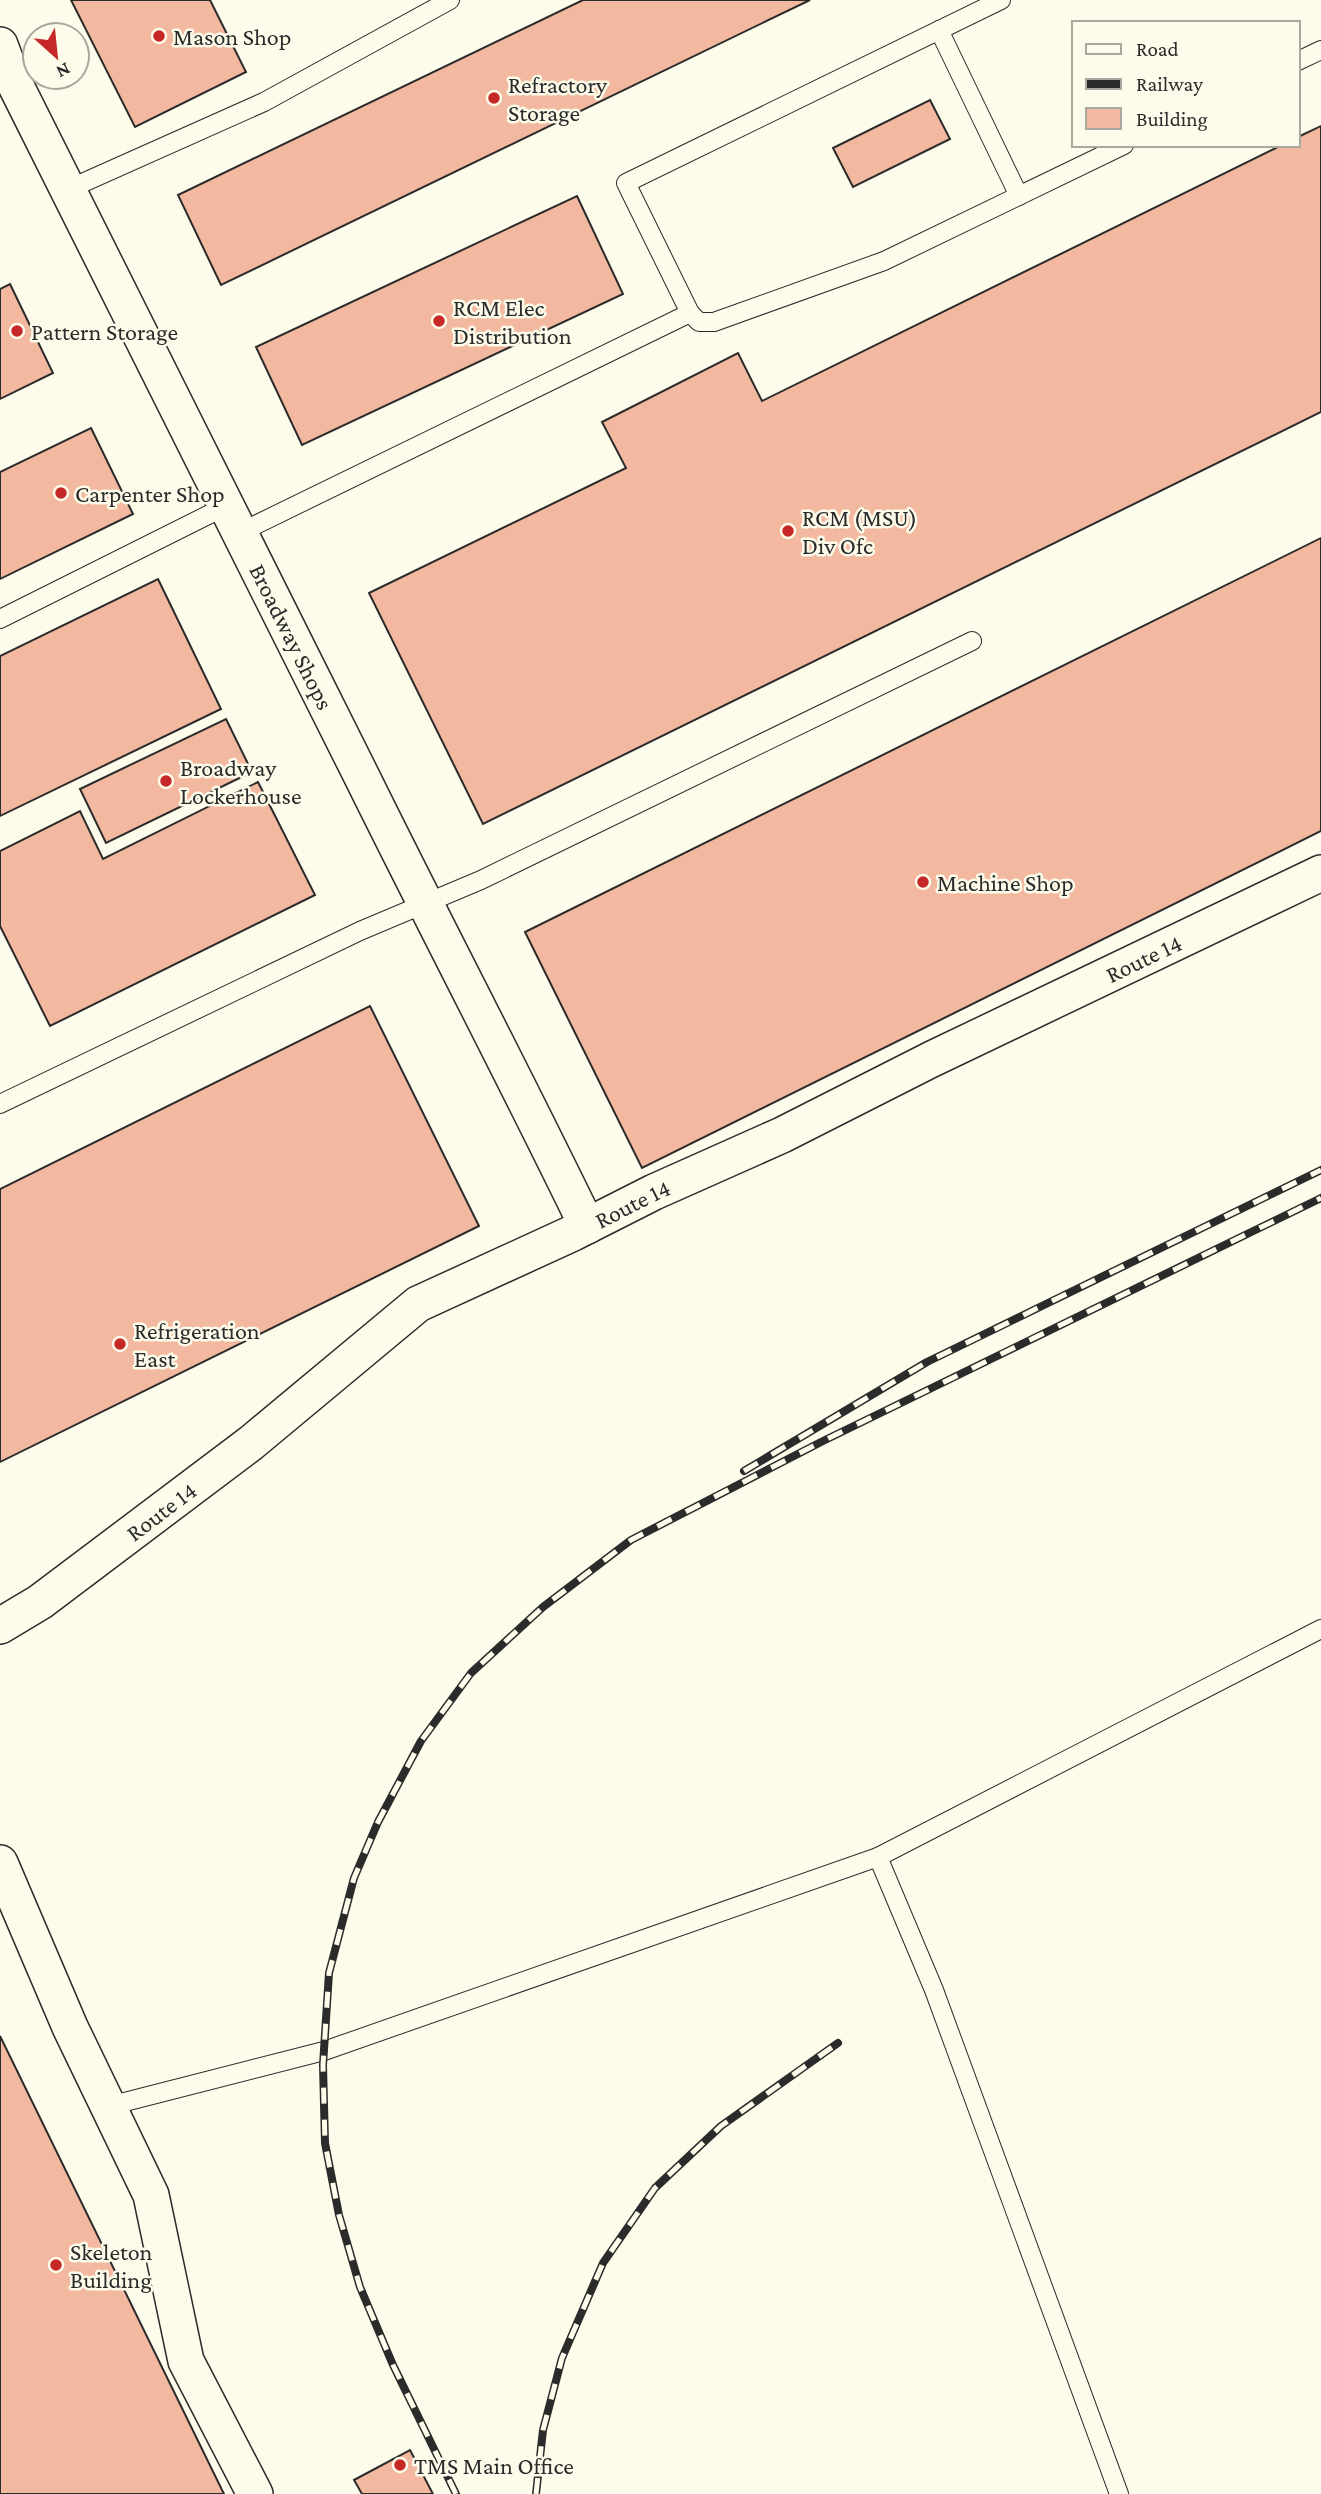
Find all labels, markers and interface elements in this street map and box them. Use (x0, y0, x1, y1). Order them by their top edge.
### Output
north arrow (21, 21, 91, 91)
legend (1072, 21, 1300, 147)
place label: Mason Shop (173, 23, 291, 50)
marker: Mason Shop (151, 28, 167, 44)
text: Road (1136, 37, 1179, 61)
text: N (53, 58, 74, 83)
place label: Refractory Storage (508, 71, 608, 126)
text: Railway (1136, 72, 1203, 96)
marker: Refractory Storage (486, 90, 502, 106)
text: Building (1136, 107, 1208, 131)
place label: RCM Elec Distribution (453, 294, 572, 349)
marker: RCM Elec Distribution (431, 313, 447, 329)
place label: Pattern Storage (31, 318, 178, 345)
marker: Pattern Storage (9, 323, 25, 339)
place label: Carpenter Shop (75, 480, 225, 507)
marker: Carpenter Shop (53, 485, 69, 501)
place label: RCM (MSU) Div Ofc (802, 504, 917, 559)
marker: RCM (MSU) Div Ofc (780, 523, 796, 539)
street label: Broadway Shops (245, 559, 340, 714)
place label: Broadway Lockerhouse (180, 754, 301, 809)
marker: Broadway Lockerhouse (158, 773, 174, 789)
place label: Machine Shop (937, 869, 1074, 896)
marker: Machine Shop (915, 874, 931, 890)
street label: Route 14 (1101, 928, 1186, 988)
street label: Route 14 (590, 1173, 674, 1233)
place label: Refrigeration East (134, 1317, 260, 1372)
marker: Refrigeration East (112, 1336, 128, 1352)
street label: Route 14 (121, 1476, 201, 1546)
place label: Skeleton Building (70, 2238, 153, 2293)
marker: Skeleton Building (48, 2257, 64, 2273)
place label: TMS Main Office (414, 2452, 574, 2479)
marker: TMS Main Office (392, 2457, 408, 2473)

